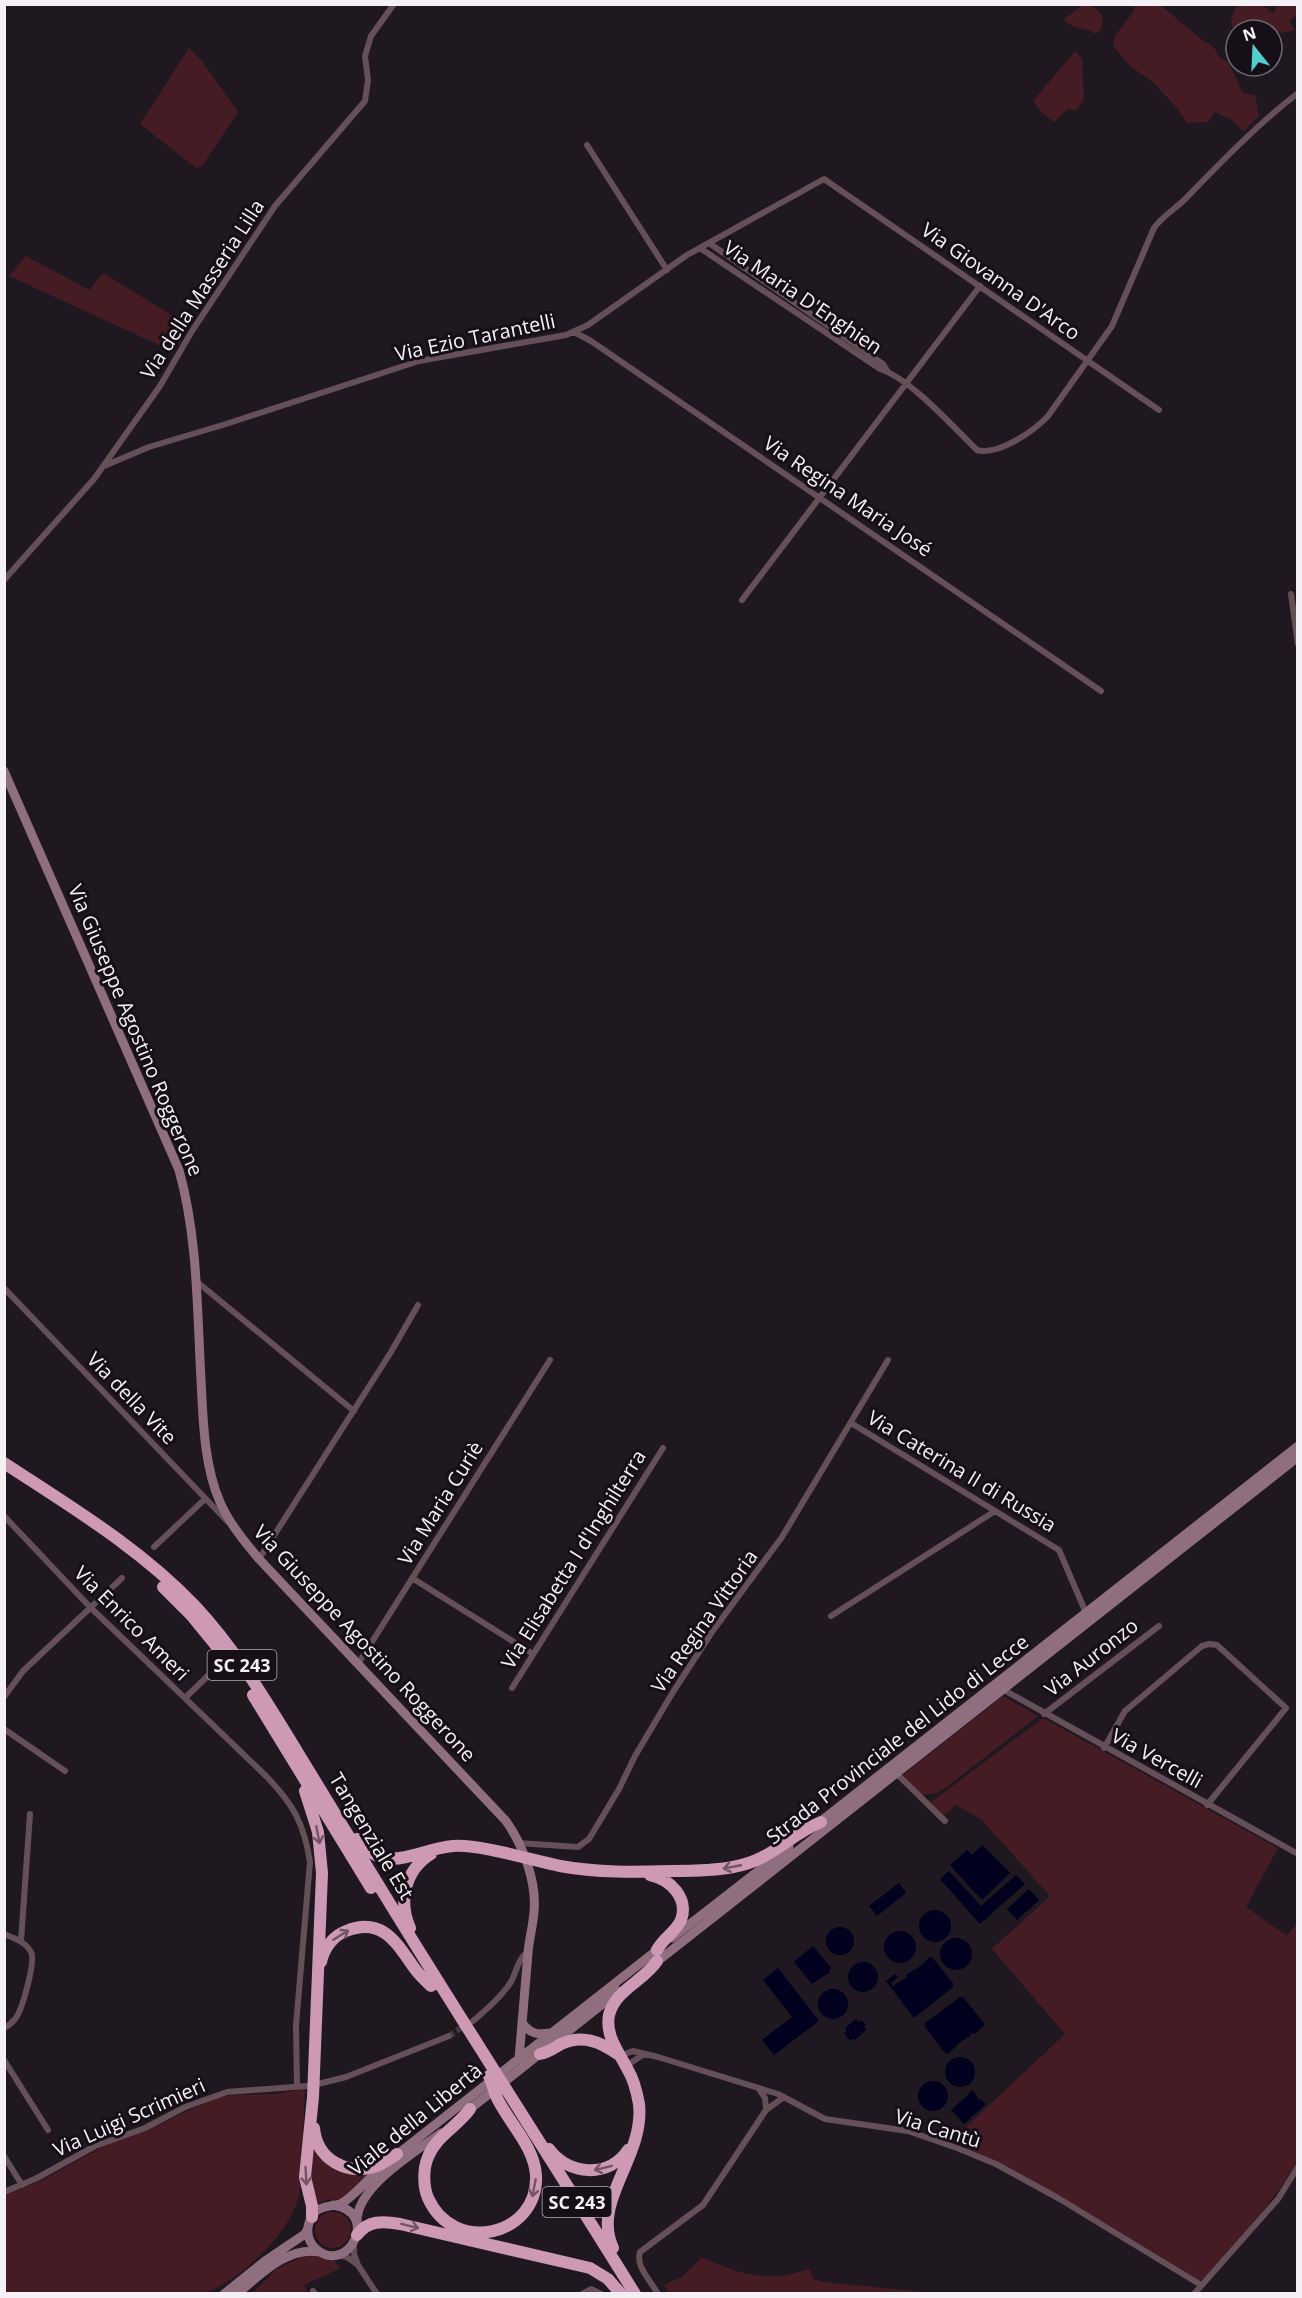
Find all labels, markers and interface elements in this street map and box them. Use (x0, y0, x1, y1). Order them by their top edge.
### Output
north arrow (1224, 18, 1284, 78)
text: N (1240, 21, 1259, 46)
street label: Via della Masseria Lilla (134, 194, 270, 384)
street label: Via Giovanna D'Arco (916, 216, 1086, 346)
street label: Via Maria D'Enghien (718, 234, 888, 360)
street label: Via Ezio Tarantelli (392, 307, 558, 367)
street label: Via Regina Maria José (758, 429, 938, 563)
street label: Via Giuseppe Agostino Roggerone (62, 880, 210, 1180)
street label: Via della Vite (81, 1346, 183, 1450)
street label: Via Caterina II di Russia (863, 1404, 1061, 1538)
street label: Via Maria Curiè (391, 1436, 489, 1570)
street label: Via Elisabetta I d'Inghilterra (494, 1444, 652, 1674)
street label: Via Giuseppe Agostino Roggerone (248, 1519, 482, 1767)
street label: Via Regina Vittoria (644, 1544, 764, 1698)
street label: Via Enrico Ameri (69, 1560, 195, 1686)
street label: Via Auronzo (1039, 1612, 1143, 1702)
street label: Strada Provinciale del Lido di Lecce (760, 1628, 1034, 1850)
road number: SC 243 (208, 1650, 276, 1680)
street label: Via Vercelli (1106, 1722, 1208, 1794)
street label: Tangenziale Est (323, 1768, 421, 1904)
one-way arrow (313, 1824, 324, 1844)
one-way arrow (723, 1862, 743, 1873)
one-way arrow (332, 1928, 349, 1940)
street label: Viale della Libertà (342, 2057, 488, 2181)
street label: Via Luigi Scrimieri (49, 2071, 209, 2163)
street label: Via Cantù (892, 2102, 984, 2154)
one-way arrow (594, 2162, 613, 2174)
one-way arrow (301, 2165, 312, 2185)
one-way arrow (528, 2178, 539, 2198)
road number: SC 243 (542, 2187, 612, 2217)
one-way arrow (400, 2221, 419, 2233)

